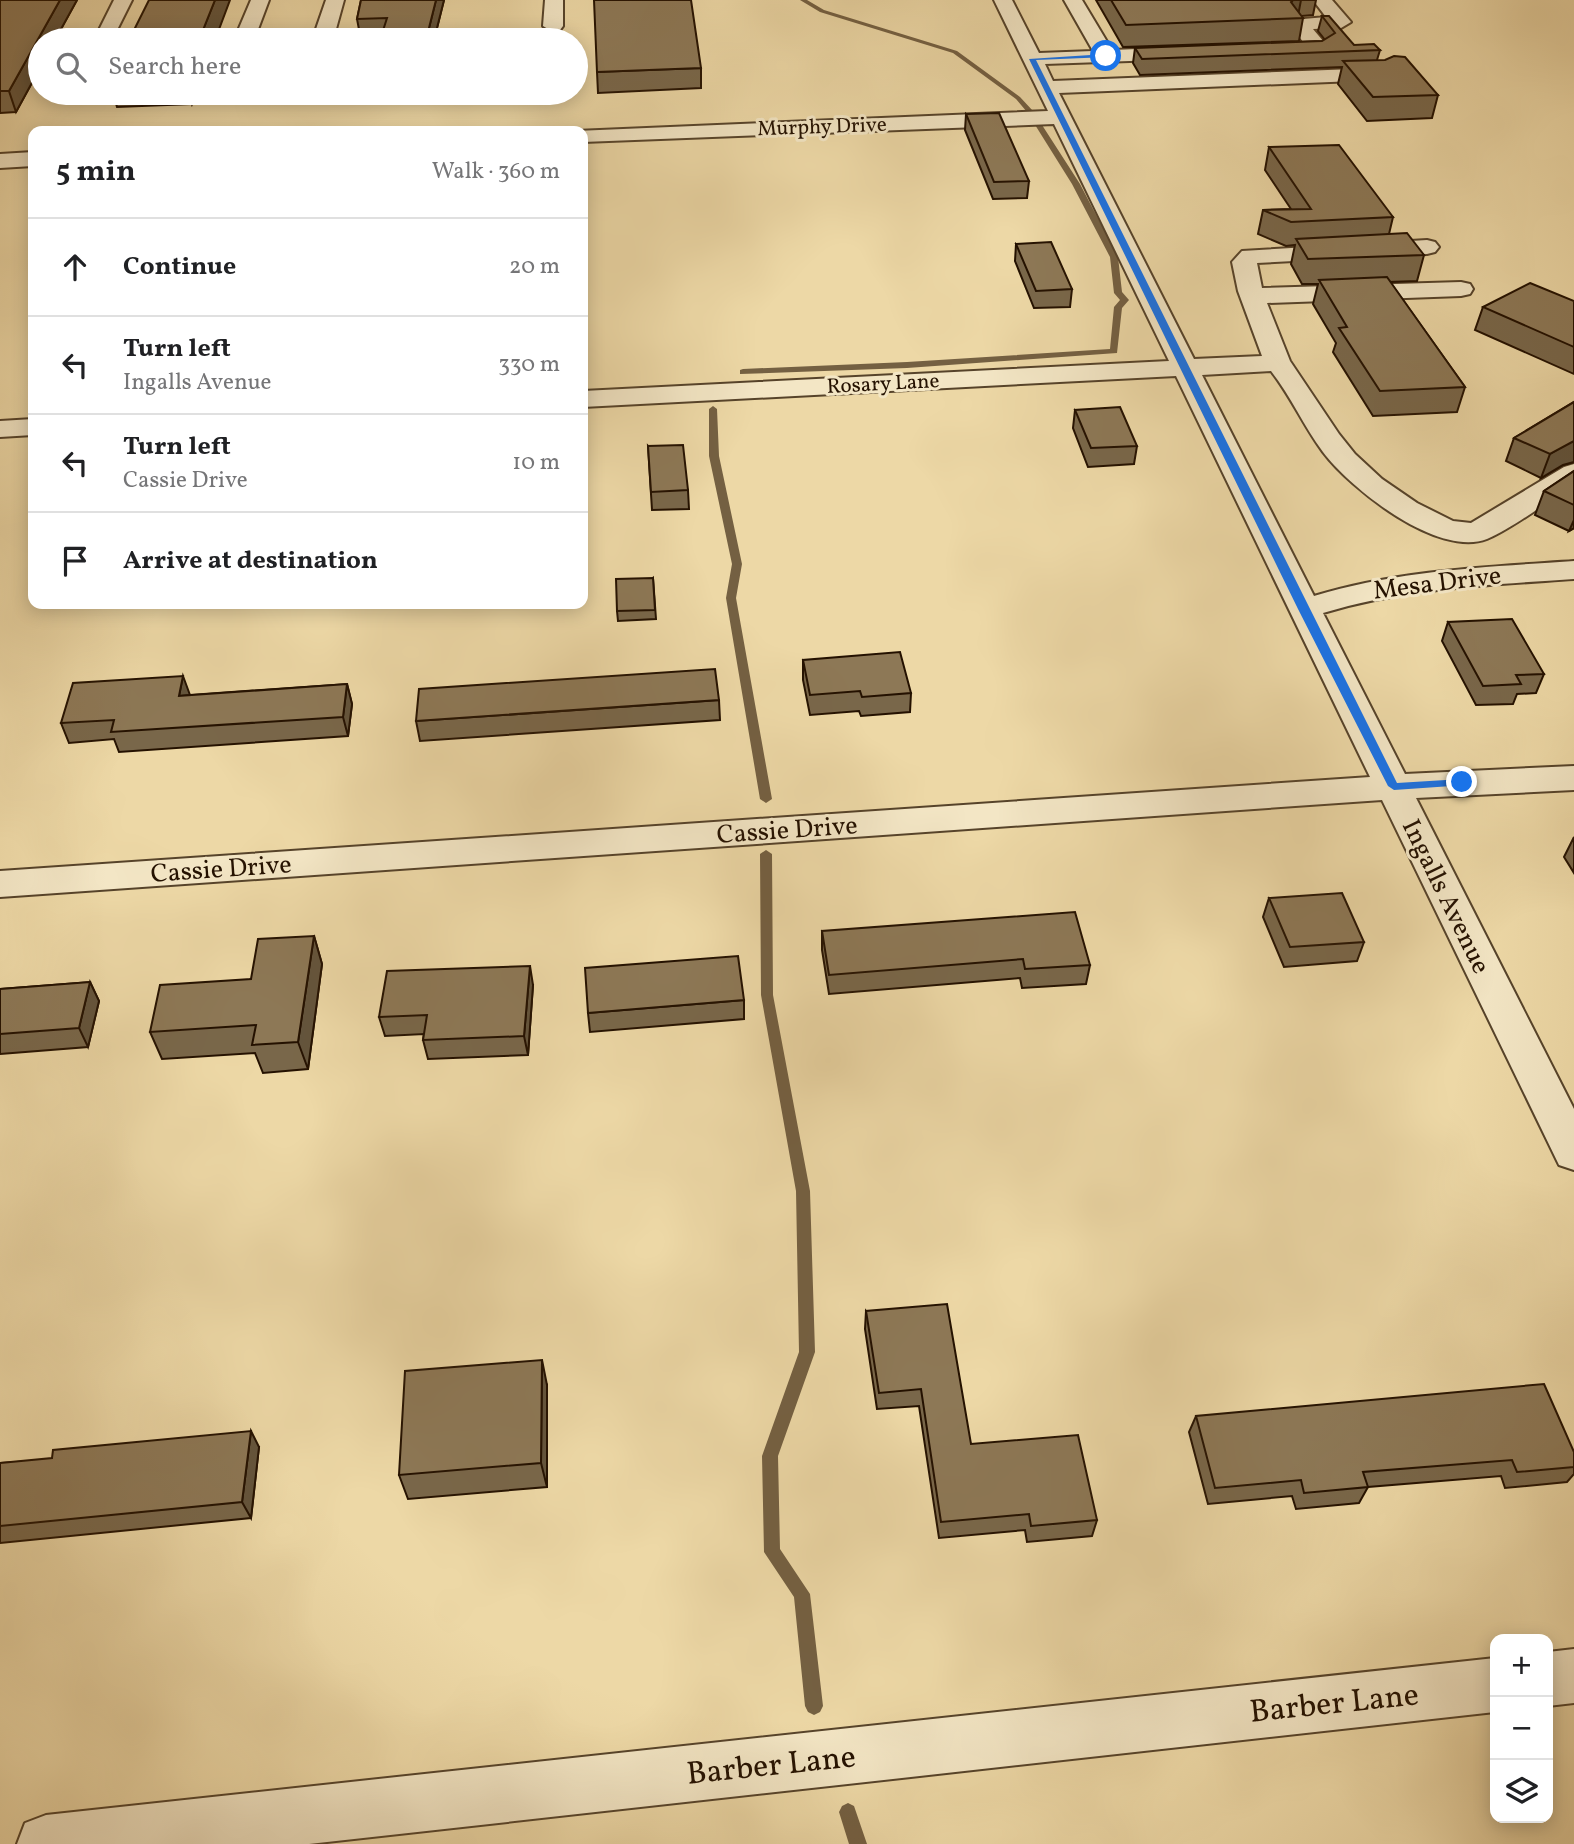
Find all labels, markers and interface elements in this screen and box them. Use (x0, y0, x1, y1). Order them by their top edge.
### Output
search box (28, 28, 588, 105)
route start (1090, 40, 1121, 71)
icon: search (52, 48, 90, 86)
text: Search here (108, 49, 241, 85)
street label: Murphy Drive (757, 111, 887, 144)
text: 5 min (56, 151, 136, 193)
text: Walk · 360 m (432, 156, 560, 188)
icon: ahead (56, 248, 94, 286)
text: Continue (123, 249, 236, 285)
text: 20 m (509, 251, 560, 283)
text: Turn left (123, 331, 231, 367)
icon: left (56, 346, 94, 384)
text: 330 m (498, 349, 560, 381)
text: Ingalls Avenue (123, 367, 272, 399)
street label: Rosary Lane (826, 367, 940, 402)
text: Turn left (123, 429, 231, 465)
icon: left (56, 444, 94, 482)
text: 10 m (512, 447, 560, 479)
text: Cassie Drive (123, 465, 248, 497)
icon: arrive (56, 542, 94, 580)
text: Arrive at destination (123, 543, 378, 579)
street label: Mesa Drive (1371, 558, 1503, 610)
route end (1446, 766, 1477, 797)
street label: Cassie Drive (716, 808, 859, 854)
street label: Ingalls Avenue (1392, 814, 1498, 980)
street label: Cassie Drive (150, 847, 293, 893)
map controls (1490, 1634, 1553, 1823)
button: + (1490, 1634, 1553, 1697)
street label: Barber Lane (1248, 1674, 1421, 1736)
button: − (1490, 1697, 1553, 1760)
street label: Barber Lane (685, 1736, 858, 1798)
button: layers (1490, 1760, 1553, 1823)

